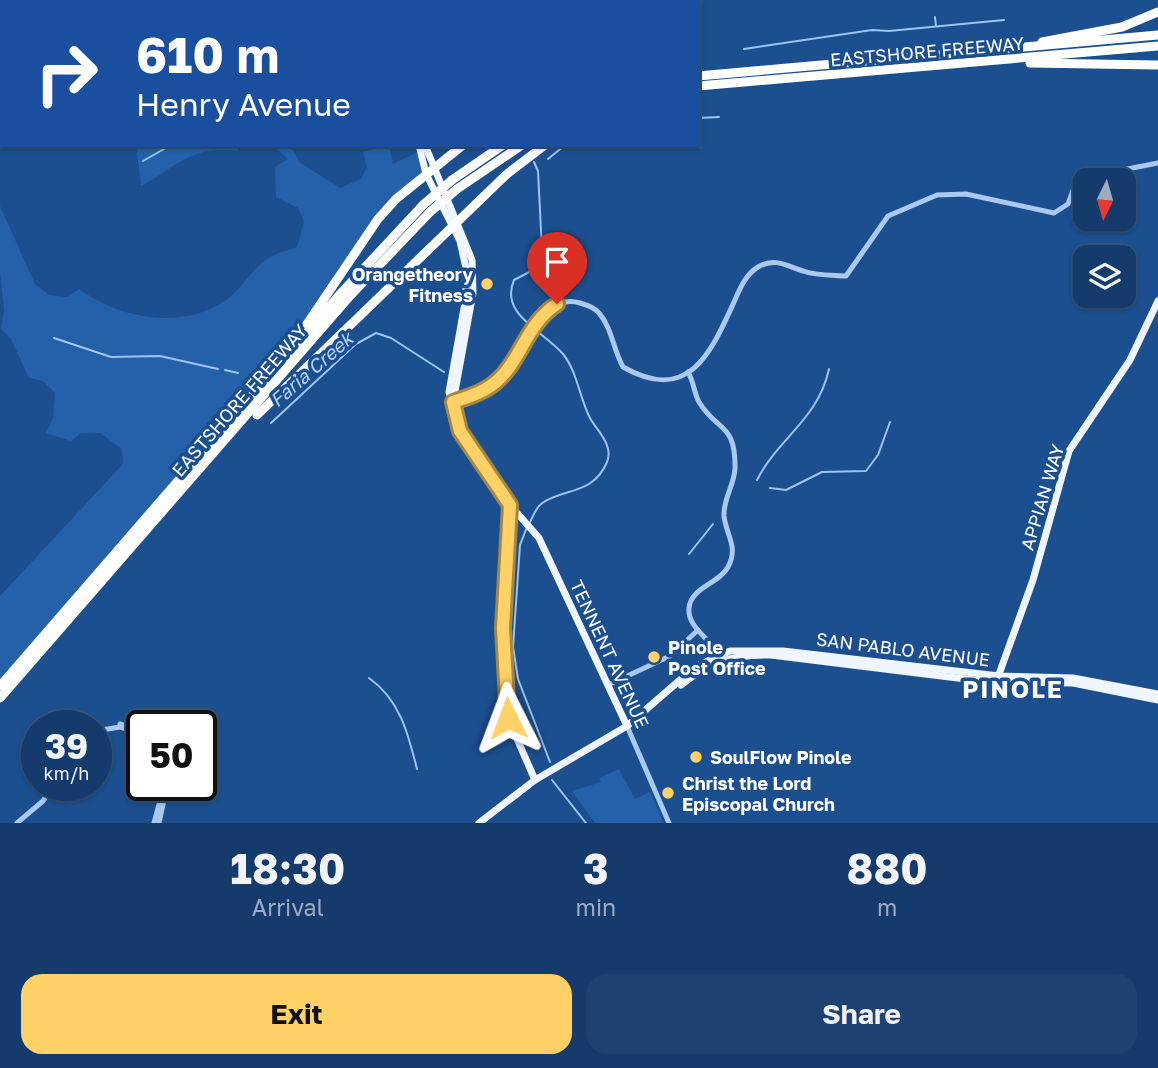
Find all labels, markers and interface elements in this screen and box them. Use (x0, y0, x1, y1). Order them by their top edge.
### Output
text: 610 m (136, 25, 279, 84)
icon: right (21, 28, 112, 119)
street label: EASTSHORE FREEWAY (829, 32, 1025, 70)
text: Henry Avenue (136, 85, 351, 123)
north arrow (1073, 168, 1136, 231)
map controls (1073, 168, 1136, 308)
pin (527, 232, 587, 304)
icon: arrive (538, 243, 576, 281)
button: layers (1073, 245, 1136, 308)
place label: Orangetheory Fitness (352, 263, 473, 306)
marker: Orangetheory Fitness (479, 276, 495, 292)
street label: EASTSHORE FREEWAY (167, 319, 311, 481)
water label: Faria Creek (265, 325, 359, 411)
street label: APPIAN WAY (1015, 441, 1069, 553)
street label: TENNENT AVENUE (566, 576, 654, 732)
street label: SAN PABLO AVENUE (815, 627, 991, 671)
place label: Pinole Post Office (668, 636, 766, 679)
marker: Pinole Post Office (646, 649, 662, 665)
district label: PINOLE (962, 674, 1064, 703)
position arrow (471, 681, 545, 755)
speed limit sign: 50 (126, 710, 217, 801)
text: 39 (45, 725, 88, 767)
place label: SoulFlow Pinole (710, 746, 852, 768)
marker: SoulFlow Pinole (688, 749, 704, 765)
text: km/h (44, 762, 89, 784)
place label: Christ the Lord Episcopal Church (682, 772, 835, 815)
marker: Christ the Lord Episcopal Church (660, 785, 676, 801)
text: 18:30 (230, 843, 345, 893)
text: 3 (583, 843, 609, 893)
text: 880 (847, 843, 928, 893)
text: Arrival (252, 893, 324, 921)
text: min (576, 893, 616, 921)
text: m (877, 893, 897, 921)
button: Exit (21, 974, 572, 1054)
button: Share (586, 974, 1137, 1054)

